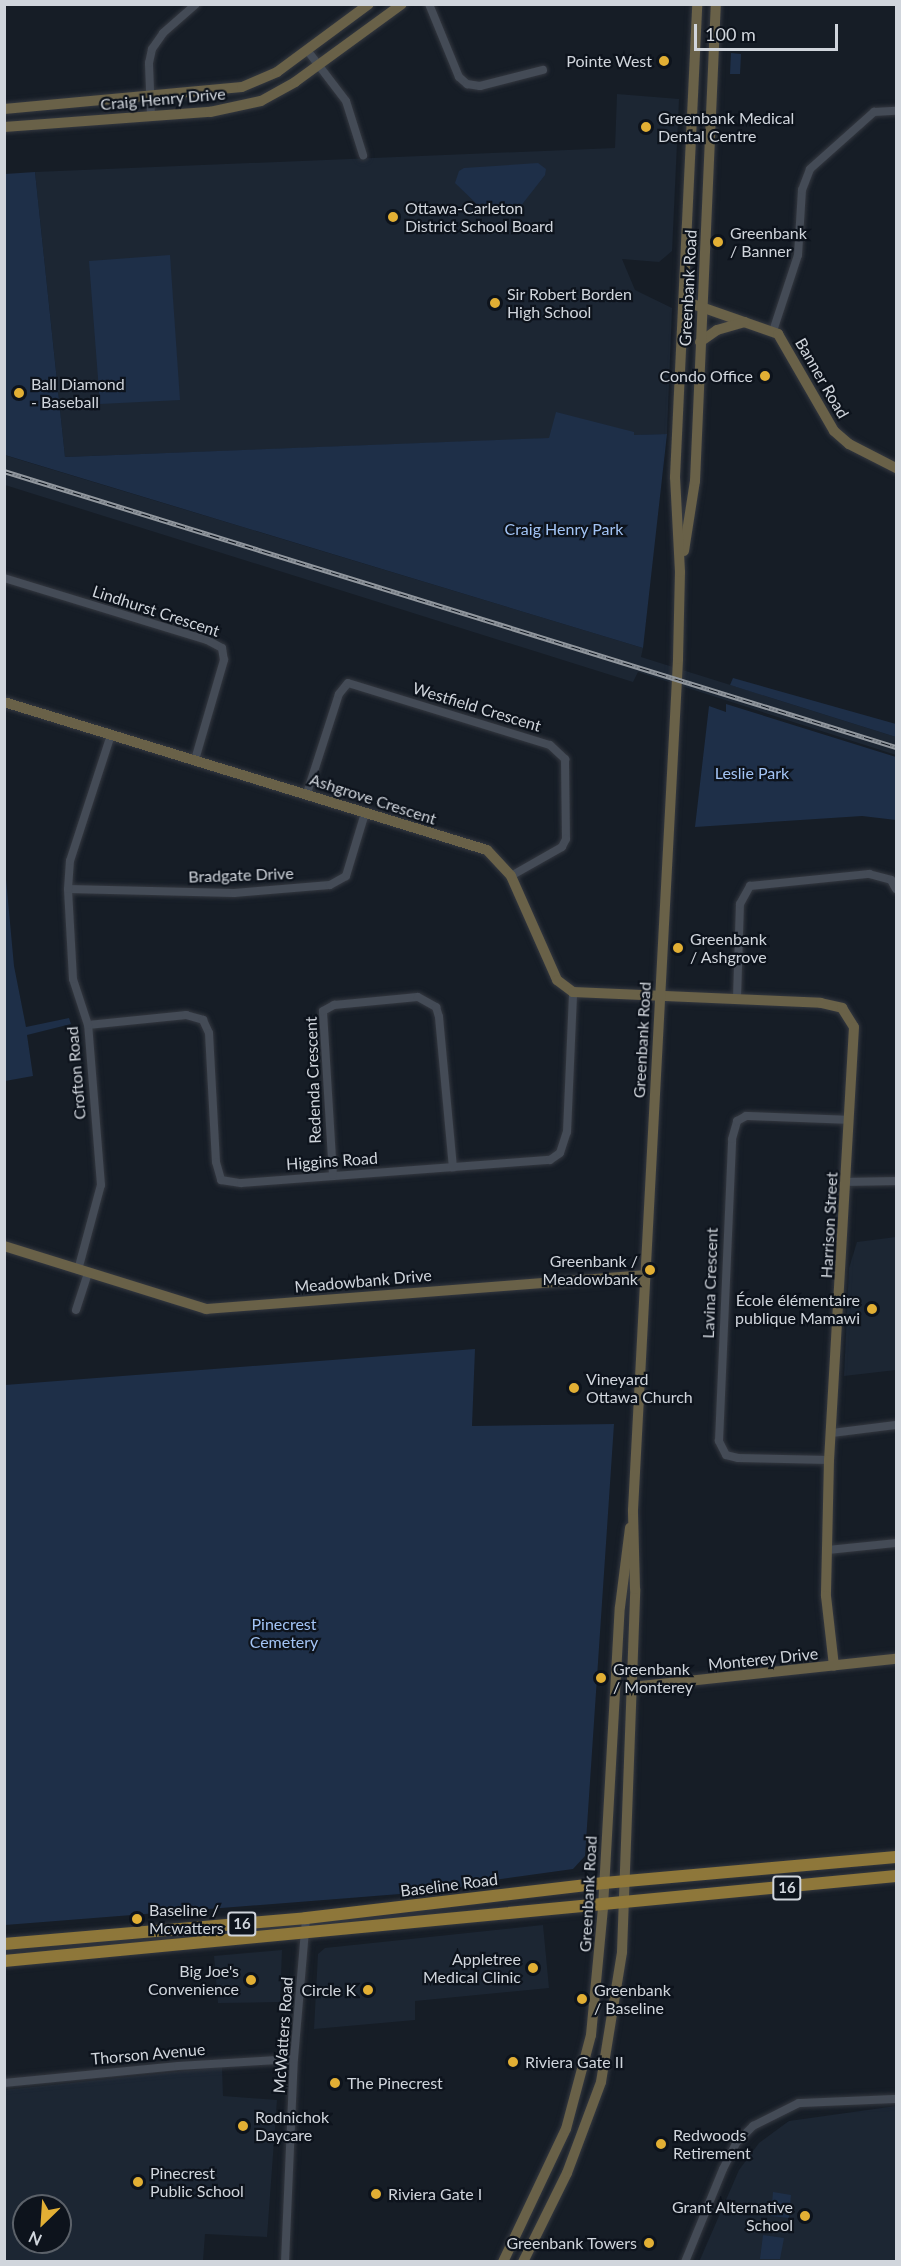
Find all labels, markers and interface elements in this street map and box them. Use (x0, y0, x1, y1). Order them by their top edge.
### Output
scale bar (697, 12, 841, 50)
text: 100 m (705, 23, 756, 45)
place label: Pointe West (566, 51, 652, 71)
marker: Pointe West (657, 54, 671, 68)
street label: Craig Henry Drive (99, 84, 227, 114)
place label: Greenbank Medical Dental Centre (658, 108, 794, 146)
marker: Greenbank Medical Dental Centre (639, 120, 653, 134)
place label: Ottawa-Carleton District School Board (405, 198, 554, 236)
marker: Ottawa-Carleton District School Board (386, 210, 400, 224)
place label: Greenbank / Banner (730, 223, 807, 261)
street label: Greenbank Road (675, 229, 701, 347)
marker: Greenbank / Banner (711, 235, 725, 249)
place label: Sir Robert Borden High School (507, 284, 632, 322)
marker: Sir Robert Borden High School (488, 296, 502, 310)
street label: Banner Road (791, 334, 853, 422)
place label: Condo Office (659, 366, 753, 386)
marker: Condo Office (758, 369, 772, 383)
place label: Ball Diamond - Baseball (31, 374, 125, 412)
marker: Ball Diamond - Baseball (12, 386, 26, 400)
park label: Craig Henry Park (504, 519, 624, 539)
street label: Lindhurst Crescent (90, 581, 222, 641)
street label: Westfield Crescent (410, 678, 544, 736)
park label: Leslie Park (715, 763, 789, 783)
street label: Ashgrove Crescent (307, 769, 439, 829)
street label: Bradgate Drive (188, 864, 294, 886)
place label: Greenbank / Ashgrove (690, 929, 767, 967)
marker: Greenbank / Ashgrove (671, 941, 685, 955)
street label: Greenbank Road (629, 981, 655, 1099)
street label: Redenda Crescent (301, 1016, 325, 1144)
street label: Crofton Road (62, 1026, 90, 1120)
street label: Higgins Road (286, 1148, 378, 1174)
street label: Harrison Street (817, 1171, 841, 1279)
street label: Lavina Crescent (698, 1227, 722, 1339)
place label: Greenbank / Meadowbank (543, 1251, 638, 1289)
marker: Greenbank / Meadowbank (643, 1263, 657, 1277)
street label: Meadowbank Drive (294, 1265, 432, 1297)
place label: École élémentaire publique Mamawi (735, 1290, 860, 1328)
marker: École élémentaire publique Mamawi (865, 1302, 879, 1316)
place label: Vineyard Ottawa Church (586, 1369, 693, 1407)
marker: Vineyard Ottawa Church (567, 1381, 581, 1395)
park label: Pinecrest Cemetery (250, 1614, 318, 1652)
street label: Monterey Drive (707, 1644, 819, 1674)
place label: Greenbank / Monterey (613, 1659, 693, 1697)
marker: Greenbank / Monterey (594, 1671, 608, 1685)
street label: Greenbank Road (575, 1835, 601, 1953)
street label: Baseline Road (399, 1869, 499, 1901)
road number: 16 (772, 1876, 802, 1900)
place label: Baseline / Mcwatters (149, 1900, 224, 1938)
marker: Baseline / Mcwatters (130, 1912, 144, 1926)
road number: 16 (227, 1912, 257, 1936)
place label: Appletree Medical Clinic (423, 1949, 521, 1987)
place label: Big Joe's Convenience (148, 1961, 239, 1999)
marker: Appletree Medical Clinic (526, 1961, 540, 1975)
marker: Big Joe's Convenience (244, 1973, 258, 1987)
street label: McWatters Road (269, 1976, 297, 2094)
place label: Circle K (301, 1980, 356, 2000)
place label: Greenbank / Baseline (594, 1980, 671, 2018)
marker: Circle K (361, 1983, 375, 1997)
marker: Greenbank / Baseline (575, 1992, 589, 2006)
street label: Thorson Avenue (90, 2039, 206, 2069)
place label: Riviera Gate II (525, 2052, 624, 2072)
marker: Riviera Gate II (506, 2055, 520, 2069)
place label: The Pinecrest (347, 2073, 443, 2093)
marker: The Pinecrest (328, 2076, 342, 2090)
place label: Rodnichok Daycare (255, 2107, 329, 2145)
marker: Rodnichok Daycare (236, 2119, 250, 2133)
place label: Redwoods Retirement (673, 2125, 751, 2163)
marker: Redwoods Retirement (654, 2137, 668, 2151)
place label: Pinecrest Public School (150, 2163, 244, 2201)
marker: Pinecrest Public School (131, 2175, 145, 2189)
place label: Riviera Gate I (388, 2184, 482, 2204)
marker: Riviera Gate I (369, 2187, 383, 2201)
north arrow (12, 2194, 72, 2254)
place label: Grant Alternative School (671, 2197, 793, 2235)
marker: Grant Alternative School (798, 2209, 812, 2223)
text: N (25, 2228, 45, 2250)
place label: Greenbank Towers (506, 2233, 637, 2253)
marker: Greenbank Towers (642, 2236, 656, 2250)

